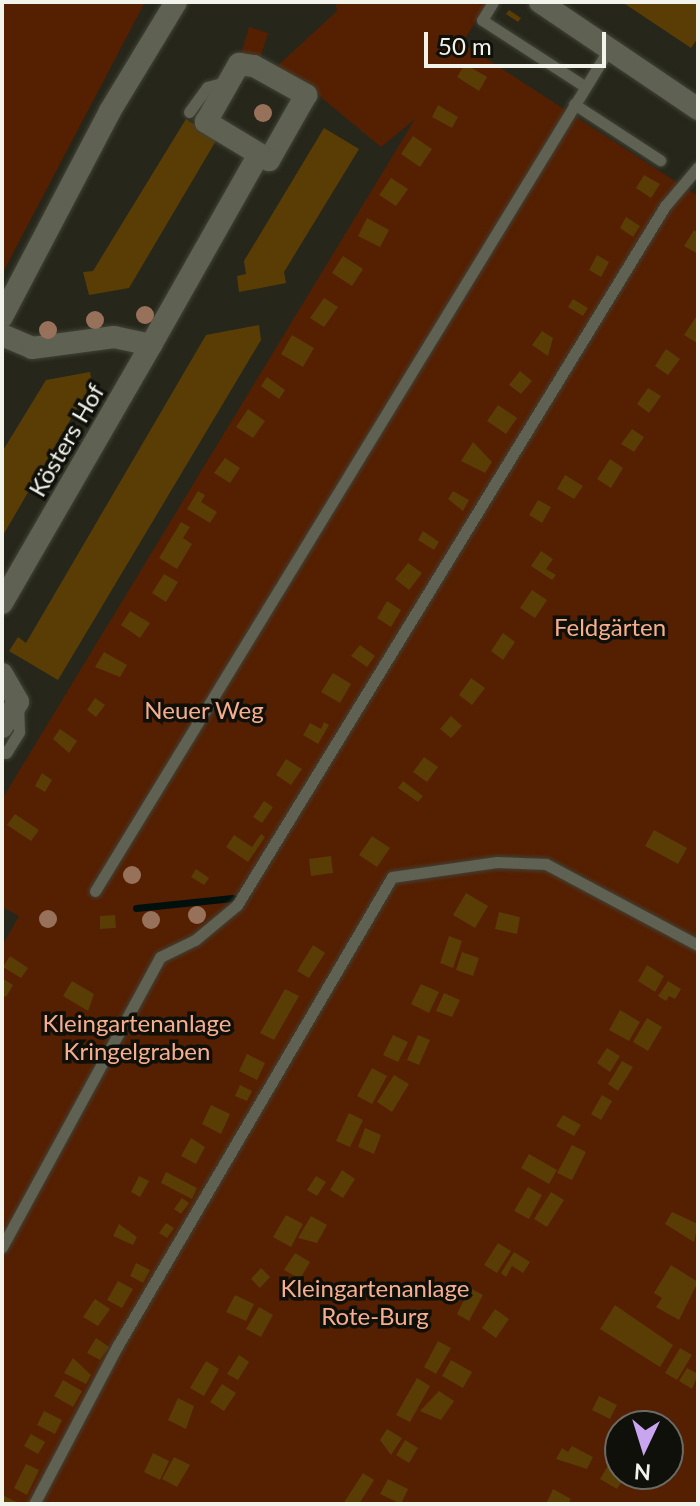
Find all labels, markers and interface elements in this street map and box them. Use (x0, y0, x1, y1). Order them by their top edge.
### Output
scale bar (428, 16, 610, 66)
text: 50 m (438, 31, 492, 60)
street label: Kösters Hof (22, 379, 110, 501)
park label: Feldgärten (554, 613, 666, 641)
park label: Neuer Weg (144, 696, 264, 724)
park label: Kleingartenanlage Kringelgraben (42, 1009, 232, 1065)
park label: Kleingartenanlage Rote-Burg (280, 1274, 470, 1330)
north arrow (604, 1410, 684, 1490)
text: N (633, 1458, 652, 1487)

